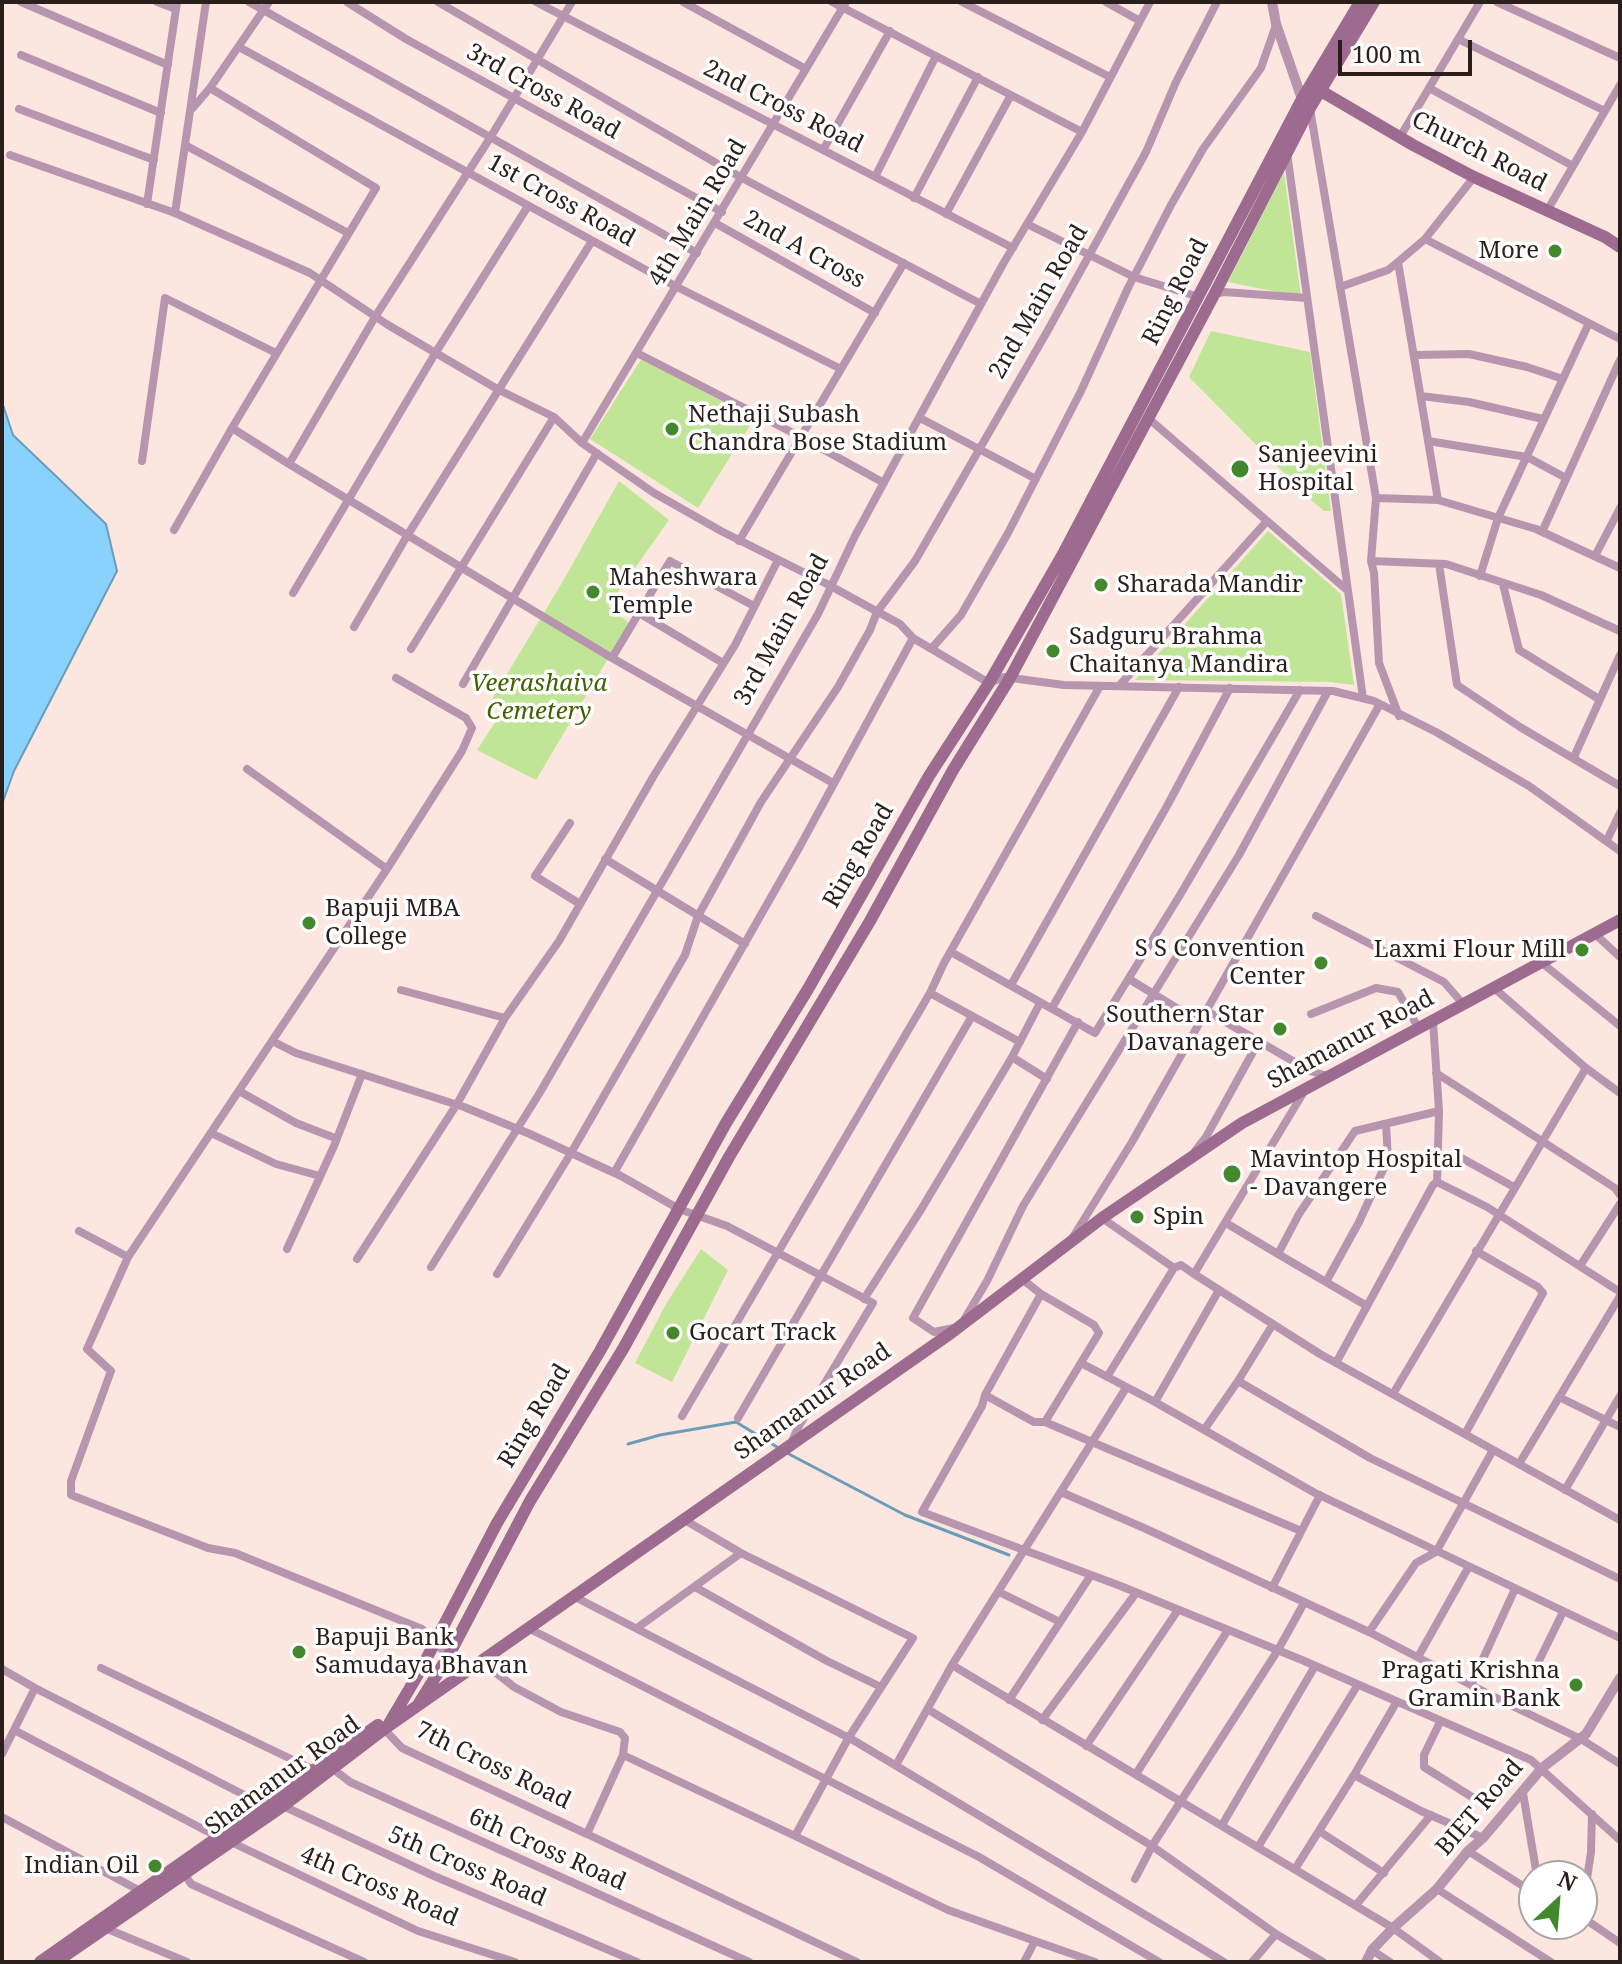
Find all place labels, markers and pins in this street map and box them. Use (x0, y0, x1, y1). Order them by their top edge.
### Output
place label: More (1478, 237, 1539, 265)
marker: More (1546, 242, 1564, 260)
place label: Nethaji Subash Chandra Bose Stadium (688, 401, 947, 457)
marker: Nethaji Subash Chandra Bose Stadium (663, 420, 681, 438)
place label: Sanjeevini Hospital (1258, 441, 1378, 497)
marker: Sanjeevini Hospital (1229, 458, 1251, 480)
place label: Maheshwara Temple (609, 564, 758, 620)
place label: Sharada Mandir (1117, 571, 1303, 599)
marker: Sharada Mandir (1092, 576, 1110, 594)
marker: Maheshwara Temple (584, 583, 602, 601)
place label: Sadguru Brahma Chaitanya Mandira (1069, 623, 1289, 679)
marker: Sadguru Brahma Chaitanya Mandira (1044, 642, 1062, 660)
place label: Bapuji MBA College (325, 895, 460, 951)
marker: Bapuji MBA College (300, 914, 318, 932)
place label: S S Convention Center (1135, 935, 1305, 991)
place label: Laxmi Flour Mill (1374, 936, 1566, 964)
marker: Laxmi Flour Mill (1573, 941, 1591, 959)
marker: S S Convention Center (1312, 954, 1330, 972)
place label: Southern Star Davanagere (1106, 1001, 1264, 1057)
marker: Southern Star Davanagere (1271, 1020, 1289, 1038)
place label: Mavintop Hospital - Davangere (1250, 1146, 1462, 1202)
marker: Mavintop Hospital - Davangere (1221, 1163, 1243, 1185)
place label: Spin (1153, 1203, 1204, 1231)
marker: Spin (1128, 1208, 1146, 1226)
place label: Gocart Track (689, 1319, 836, 1347)
marker: Gocart Track (664, 1324, 682, 1342)
place label: Bapuji Bank Samudaya Bhavan (315, 1624, 528, 1680)
marker: Bapuji Bank Samudaya Bhavan (290, 1643, 308, 1661)
place label: Pragati Krishna Gramin Bank (1382, 1657, 1560, 1713)
marker: Pragati Krishna Gramin Bank (1567, 1676, 1585, 1694)
place label: Indian Oil (24, 1852, 139, 1880)
marker: Indian Oil (146, 1857, 164, 1875)

